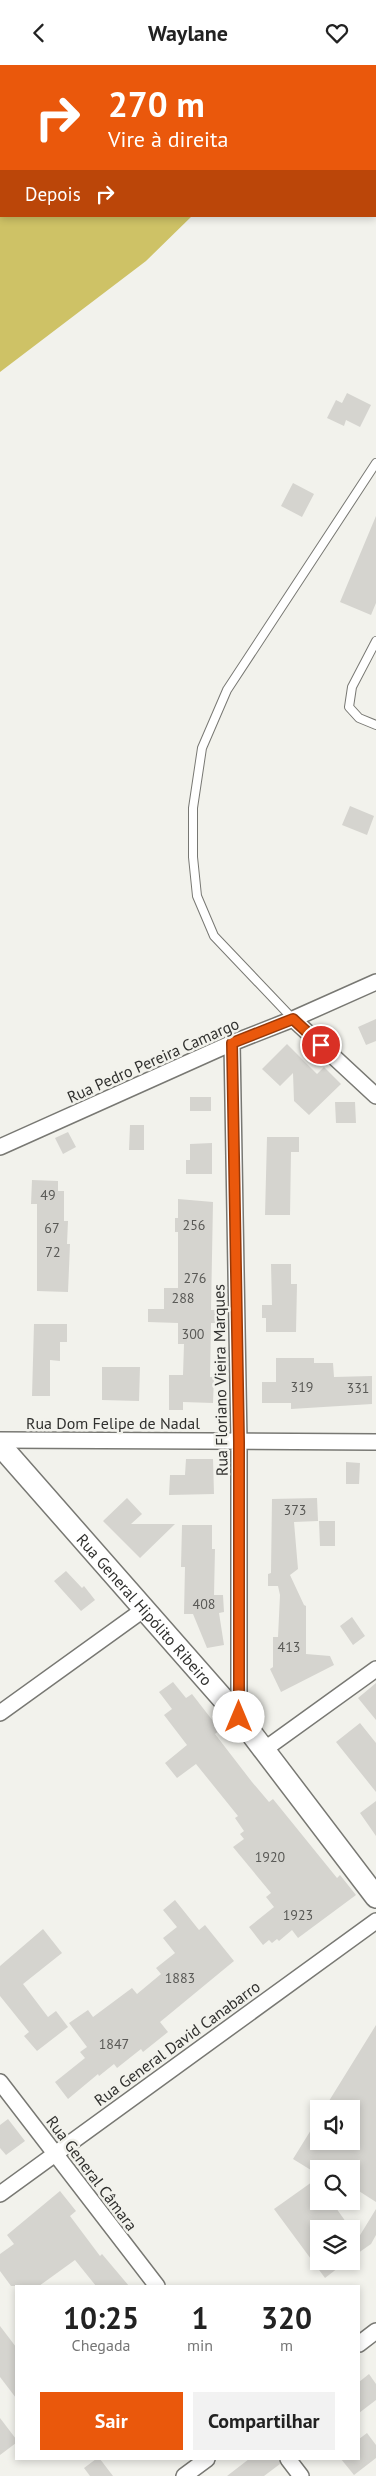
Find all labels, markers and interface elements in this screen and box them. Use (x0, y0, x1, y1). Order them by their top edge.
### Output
icon: back (25, 19, 53, 47)
text: Waylane (148, 19, 228, 47)
icon: heart (323, 19, 351, 47)
text: 270 m (108, 81, 205, 127)
icon: right (25, 85, 90, 150)
text: Vire à direita (108, 125, 228, 153)
icon: right (91, 180, 119, 208)
text: Depois (25, 182, 81, 206)
street label: Rua Pedro Pereira Camargo (64, 1013, 242, 1107)
pin (300, 1024, 342, 1066)
icon: arrive (307, 1031, 335, 1059)
house number: 49 (40, 1186, 56, 1204)
house number: 256 (183, 1216, 205, 1234)
house number: 67 (44, 1219, 60, 1237)
house number: 72 (45, 1243, 61, 1261)
house number: 276 (184, 1269, 206, 1287)
street label: Rua Floriano Vieira Marques (208, 1284, 232, 1476)
house number: 288 (172, 1289, 194, 1307)
house number: 300 (182, 1325, 205, 1343)
house number: 319 (291, 1378, 313, 1396)
house number: 331 (347, 1379, 369, 1397)
street label: Rua Dom Felipe de Nadal (26, 1413, 200, 1433)
house number: 373 (284, 1501, 306, 1519)
street label: Rua General Hipólito Ribeiro (72, 1529, 217, 1690)
house number: 408 (193, 1595, 215, 1613)
house number: 413 (278, 1638, 300, 1656)
position arrow (212, 1690, 264, 1742)
house number: 1920 (255, 1848, 286, 1866)
house number: 1923 (283, 1906, 313, 1924)
house number: 1883 (165, 1969, 195, 1987)
street label: Rua General David Canabarro (90, 1976, 264, 2110)
house number: 1847 (99, 2035, 129, 2053)
map controls (310, 2100, 360, 2270)
button: sound (310, 2100, 360, 2150)
street label: Rua General Câmara (42, 2112, 142, 2234)
button: search (310, 2160, 360, 2210)
button: layers (310, 2220, 360, 2270)
text: 10:25 (63, 2298, 139, 2337)
text: 1 (192, 2298, 209, 2337)
text: 320 (261, 2298, 312, 2337)
text: Chegada (72, 2335, 130, 2355)
text: min (187, 2335, 213, 2355)
text: m (280, 2335, 293, 2355)
button: Sair (40, 2392, 183, 2450)
button: Compartilhar (193, 2392, 335, 2450)

